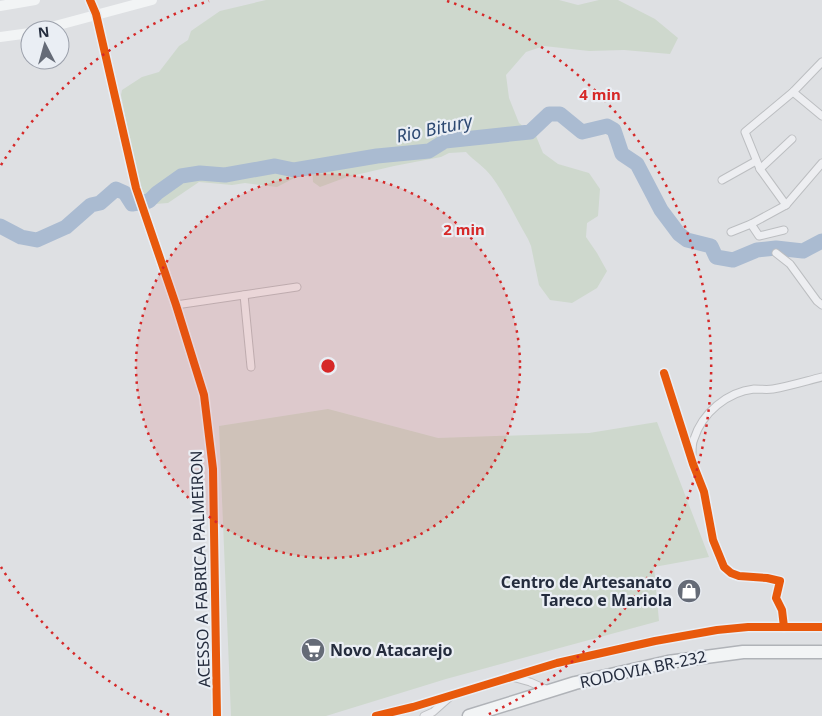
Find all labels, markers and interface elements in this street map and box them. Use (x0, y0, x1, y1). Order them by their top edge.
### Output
north arrow (20, 20, 70, 70)
text: N (37, 22, 50, 42)
text: 4 min (579, 84, 621, 104)
water label: Rio Bitury (394, 108, 476, 148)
text: 2 min (443, 219, 485, 239)
centre of rings (319, 357, 337, 375)
street label: ACESSO A FABRICA PALMEIRON (185, 450, 215, 688)
place label: Centro de Artesanato Tareco e Mariola (501, 571, 672, 611)
shop icon: Centro de Artesanato Tareco e Mariola (676, 578, 702, 604)
supermarket icon: Novo Atacarejo (300, 637, 326, 663)
place label: Novo Atacarejo (330, 639, 453, 661)
street label: RODOVIA BR-232 (578, 645, 708, 693)

